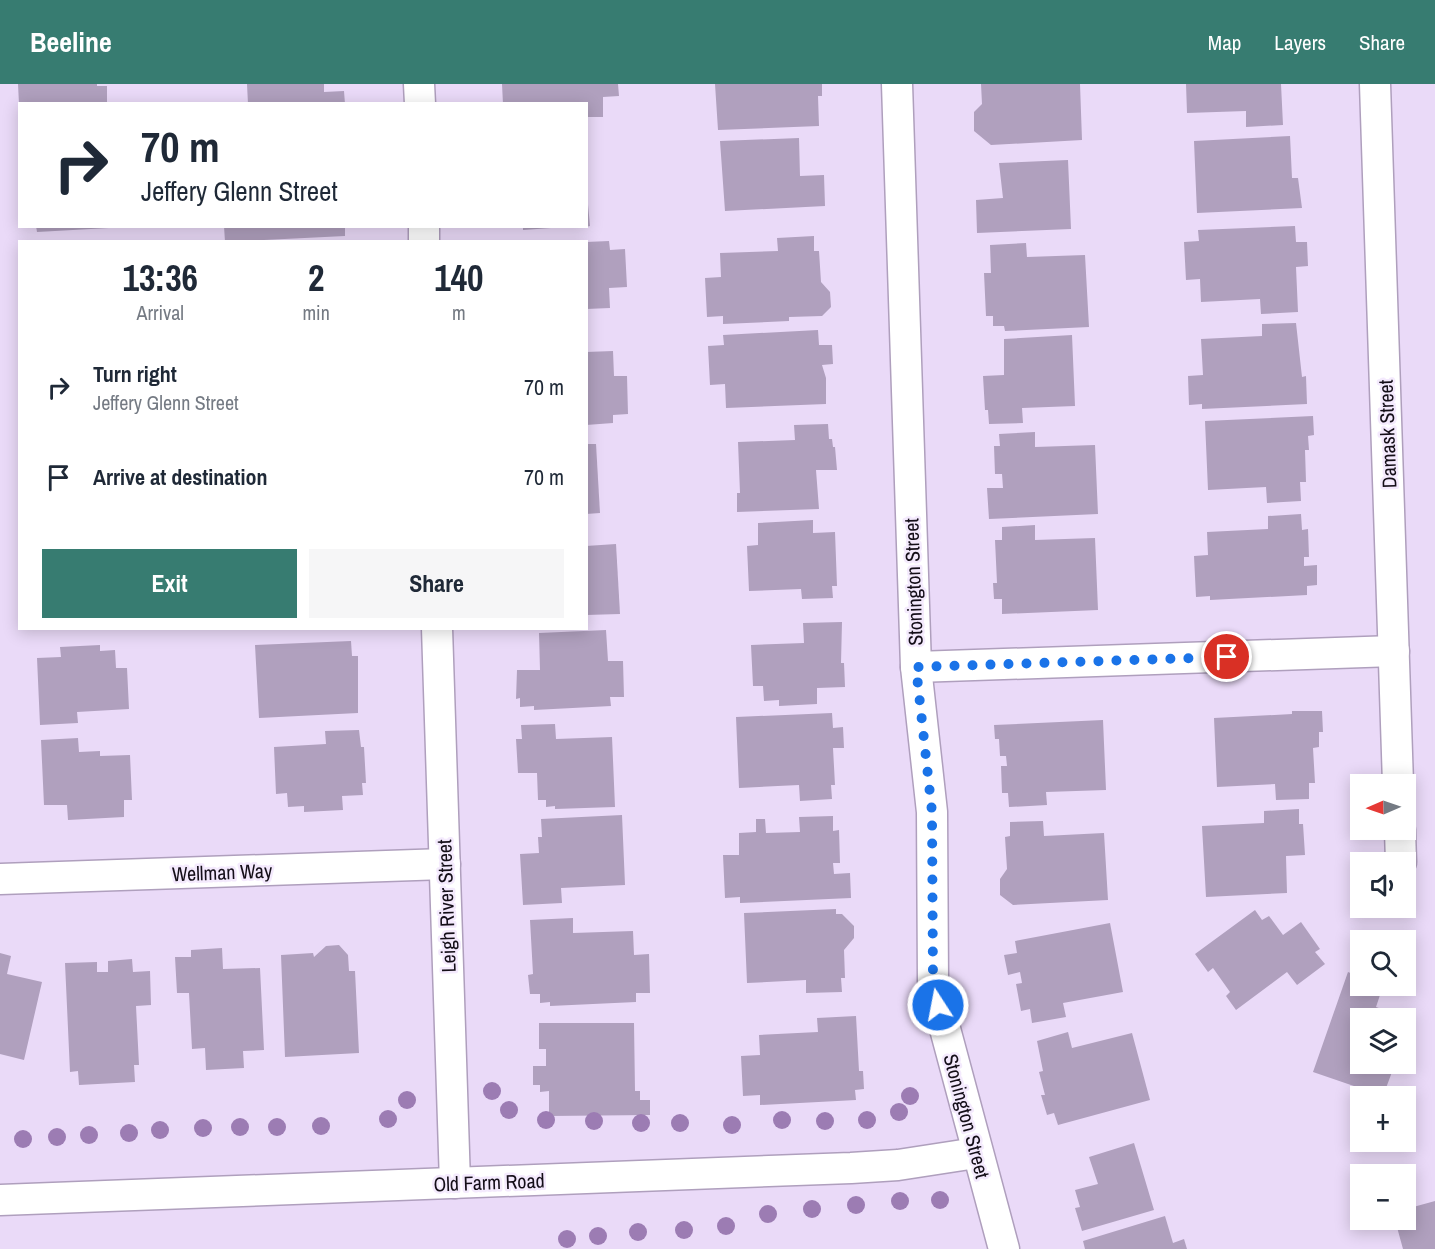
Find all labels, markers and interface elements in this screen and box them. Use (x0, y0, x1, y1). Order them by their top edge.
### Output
text: Beeline (30, 23, 112, 61)
text: Map (1208, 28, 1241, 57)
text: Layers (1274, 28, 1326, 57)
text: Share (1359, 28, 1405, 57)
text: 70 m (141, 119, 220, 175)
icon: right (42, 126, 120, 204)
text: Jeffery Glenn Street (141, 173, 338, 209)
text: 13:36 (122, 254, 198, 302)
text: 2 (308, 254, 324, 302)
text: 140 (434, 254, 484, 302)
text: Arrival (137, 299, 184, 326)
text: min (302, 299, 330, 326)
text: m (452, 299, 466, 326)
text: Turn right (93, 359, 177, 389)
icon: right (42, 371, 75, 404)
text: 70 m (524, 372, 564, 402)
street label: Damask Street (1372, 379, 1402, 489)
text: Jeffery Glenn Street (93, 389, 239, 416)
icon: arrive (42, 461, 75, 494)
text: Arrive at destination (93, 462, 267, 492)
text: 70 m (524, 462, 564, 492)
street label: Stonington Street (897, 517, 929, 646)
button: Exit (42, 549, 297, 618)
button: Share (309, 549, 564, 618)
pin (1201, 631, 1252, 682)
icon: arrive (1210, 640, 1243, 673)
north arrow (1350, 774, 1416, 840)
map controls (1350, 774, 1416, 1230)
street label: Leigh River Street (430, 839, 462, 973)
button: sound (1350, 852, 1416, 918)
street label: Wellman Way (171, 857, 273, 887)
button: search (1350, 930, 1416, 996)
position arrow (906, 973, 970, 1037)
button: layers (1350, 1008, 1416, 1074)
street label: Stonington Street (937, 1051, 997, 1182)
button: + (1350, 1086, 1416, 1152)
button: − (1350, 1164, 1416, 1230)
street label: Old Farm Road (433, 1167, 545, 1197)

